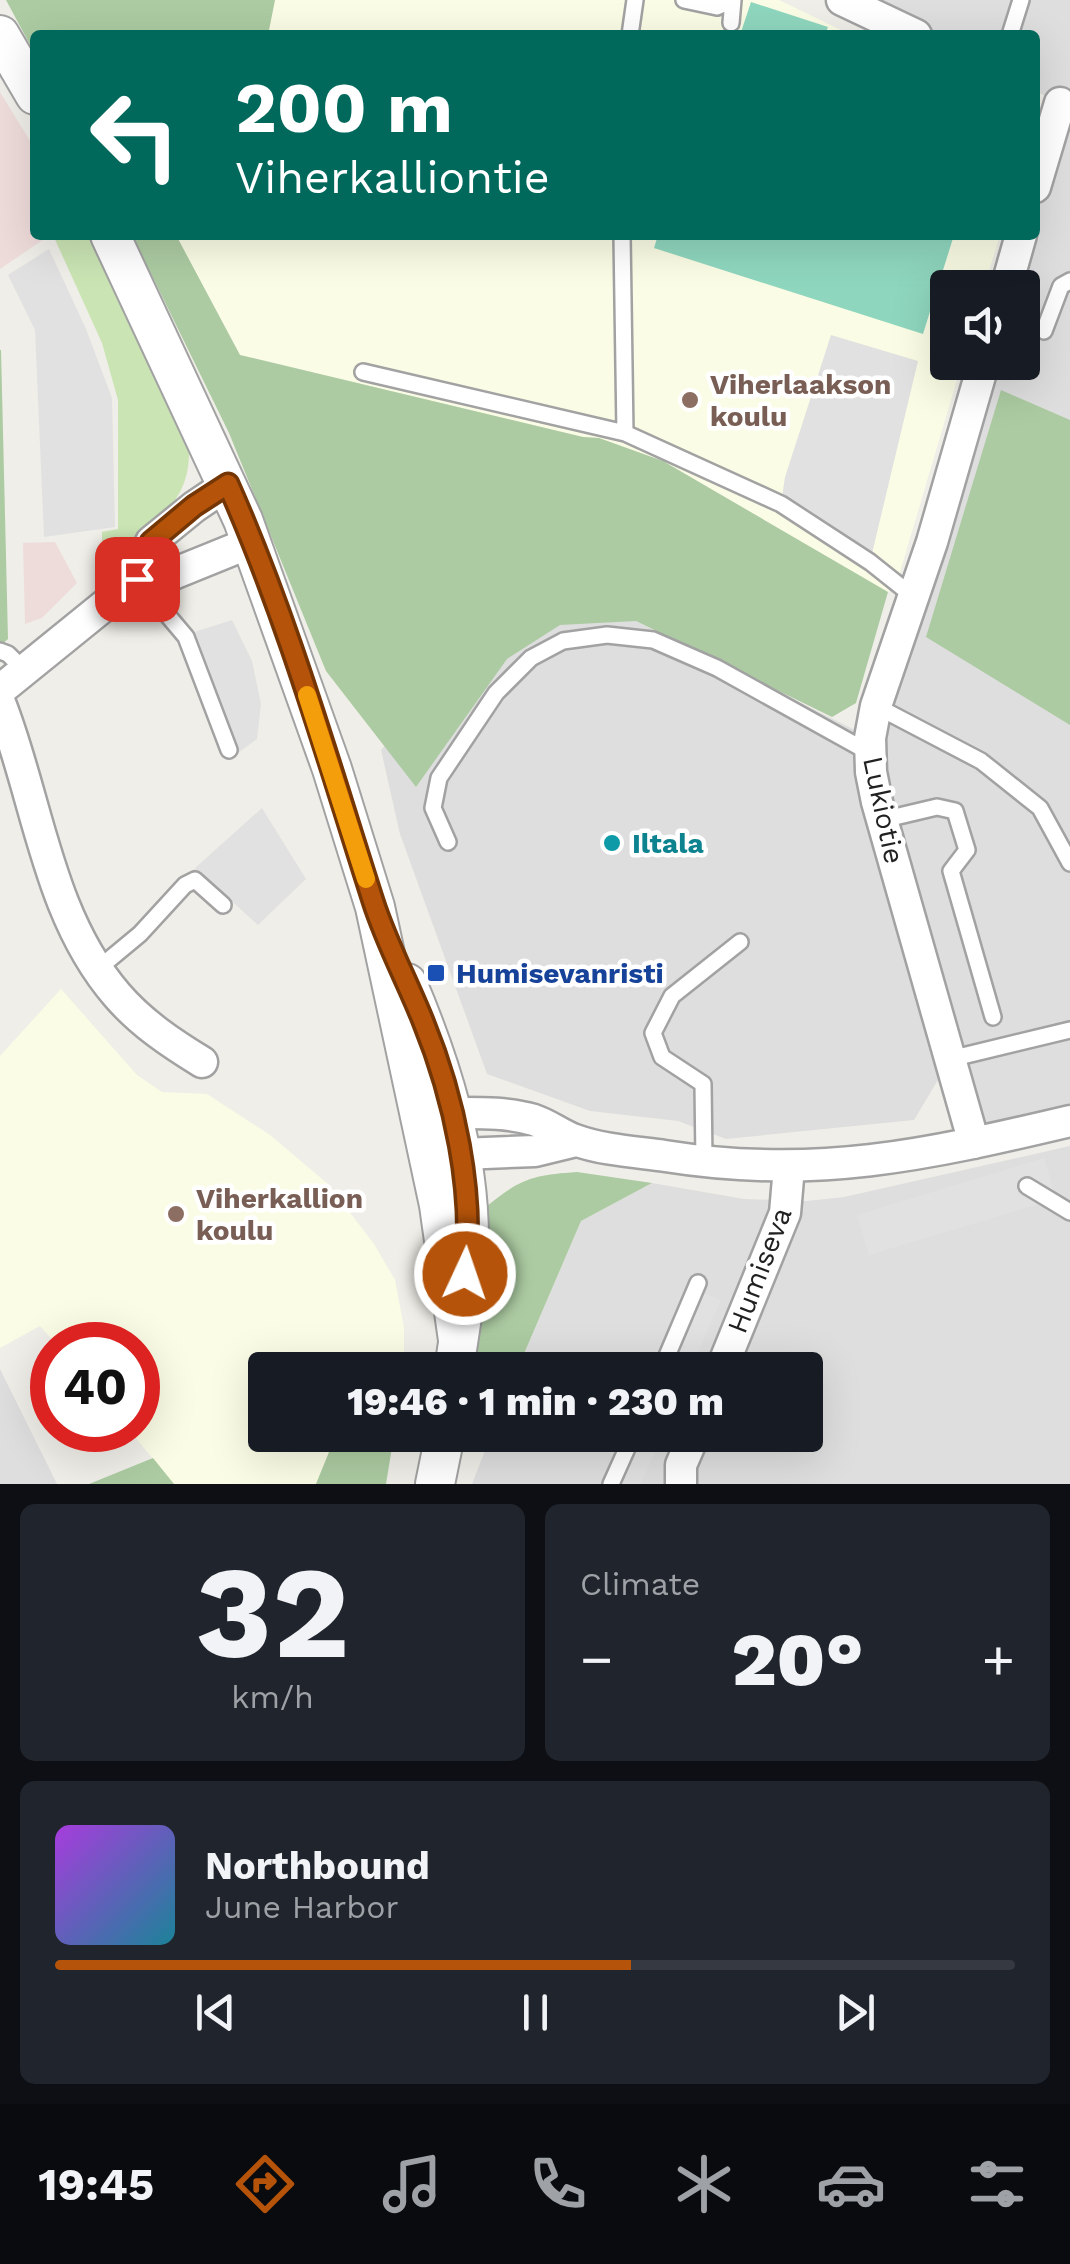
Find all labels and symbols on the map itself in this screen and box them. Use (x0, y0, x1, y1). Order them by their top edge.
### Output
place label: Viherlaakson koulu (710, 368, 891, 433)
marker: Viherlaakson koulu (679, 389, 701, 411)
pin (95, 537, 180, 622)
street label: Lukiotie (856, 753, 911, 867)
place label: Iltala (632, 827, 705, 860)
marker: Iltala (601, 832, 623, 854)
place label: Humisevanristi (456, 957, 664, 990)
marker: Humisevanristi (425, 962, 447, 984)
place label: Viherkallion koulu (196, 1182, 363, 1247)
street label: Humiseva (720, 1202, 799, 1338)
marker: Viherkallion koulu (165, 1203, 187, 1225)
position arrow (413, 1222, 517, 1326)
speed limit sign: 40 (30, 1322, 160, 1452)

